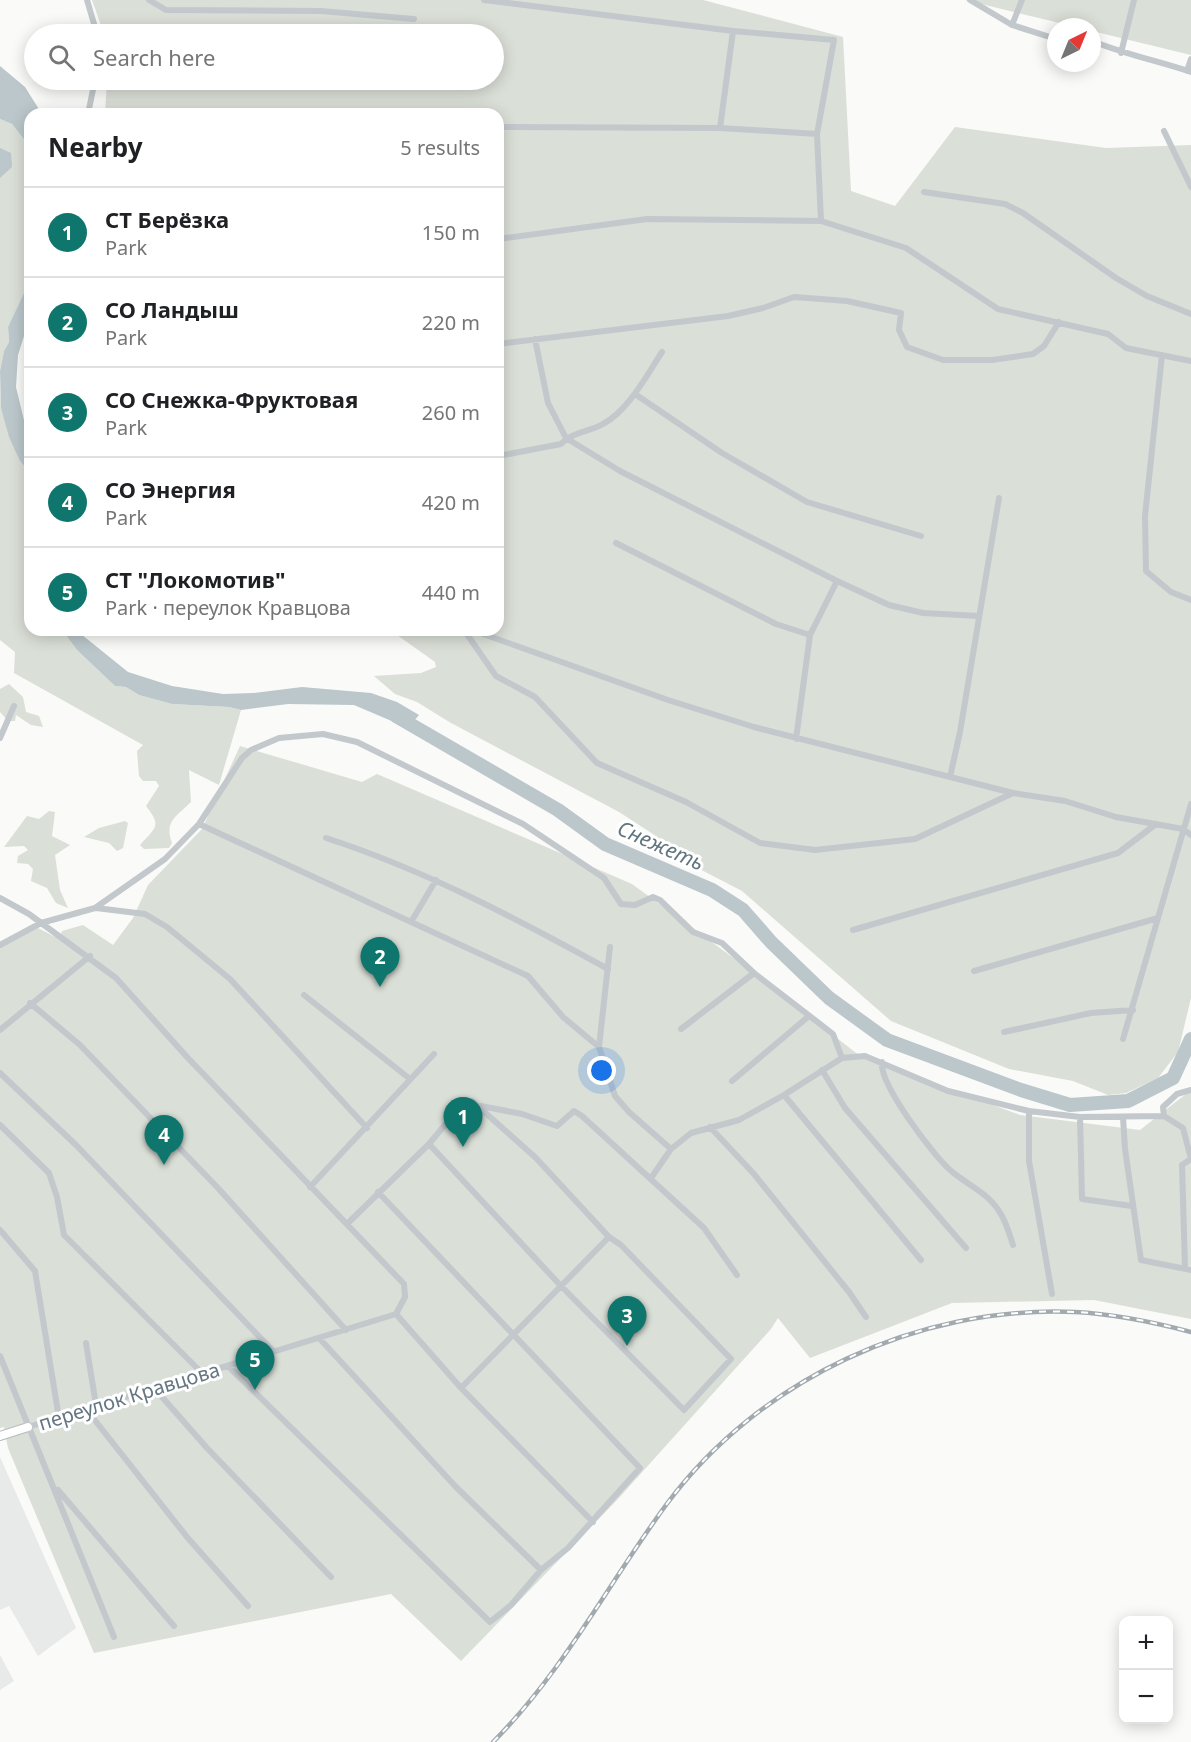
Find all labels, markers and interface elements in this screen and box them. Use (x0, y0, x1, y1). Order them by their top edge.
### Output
north arrow (1047, 18, 1101, 72)
search box (24, 24, 504, 90)
icon: search (45, 41, 78, 74)
text: Search here (93, 42, 215, 72)
text: Nearby (48, 129, 143, 165)
text: 5 results (400, 134, 480, 161)
text: СТ Берёзка (105, 204, 229, 234)
text: 1 (62, 219, 73, 246)
text: 150 m (422, 219, 480, 246)
text: Park (105, 234, 147, 261)
text: СО Ландыш (105, 294, 239, 324)
text: 2 (62, 309, 73, 336)
text: 220 m (422, 309, 480, 336)
text: Park (105, 324, 147, 351)
text: СО Снежка-Фруктовая (105, 384, 358, 414)
text: 3 (62, 399, 73, 426)
text: 260 m (422, 399, 480, 426)
text: Park (105, 414, 147, 441)
text: СО Энергия (105, 474, 236, 504)
text: 4 (62, 489, 73, 516)
text: 420 m (422, 489, 480, 516)
text: Park (105, 504, 147, 531)
text: СТ "Локомотив" (105, 564, 286, 594)
text: 5 (62, 579, 73, 606)
text: 440 m (422, 579, 480, 606)
text: Park · переулок Кравцова (105, 594, 351, 621)
water label: Снежеть (613, 814, 709, 876)
pin: 2 (360, 938, 400, 987)
your location (587, 1056, 616, 1085)
pin: 1 (444, 1098, 482, 1147)
pin: 4 (144, 1116, 184, 1165)
pin: 3 (608, 1296, 646, 1346)
pin: 5 (236, 1340, 274, 1390)
street label: переулок Кравцова (35, 1356, 223, 1436)
map controls (1119, 1616, 1173, 1724)
button: + (1119, 1616, 1173, 1670)
button: − (1119, 1670, 1173, 1724)

